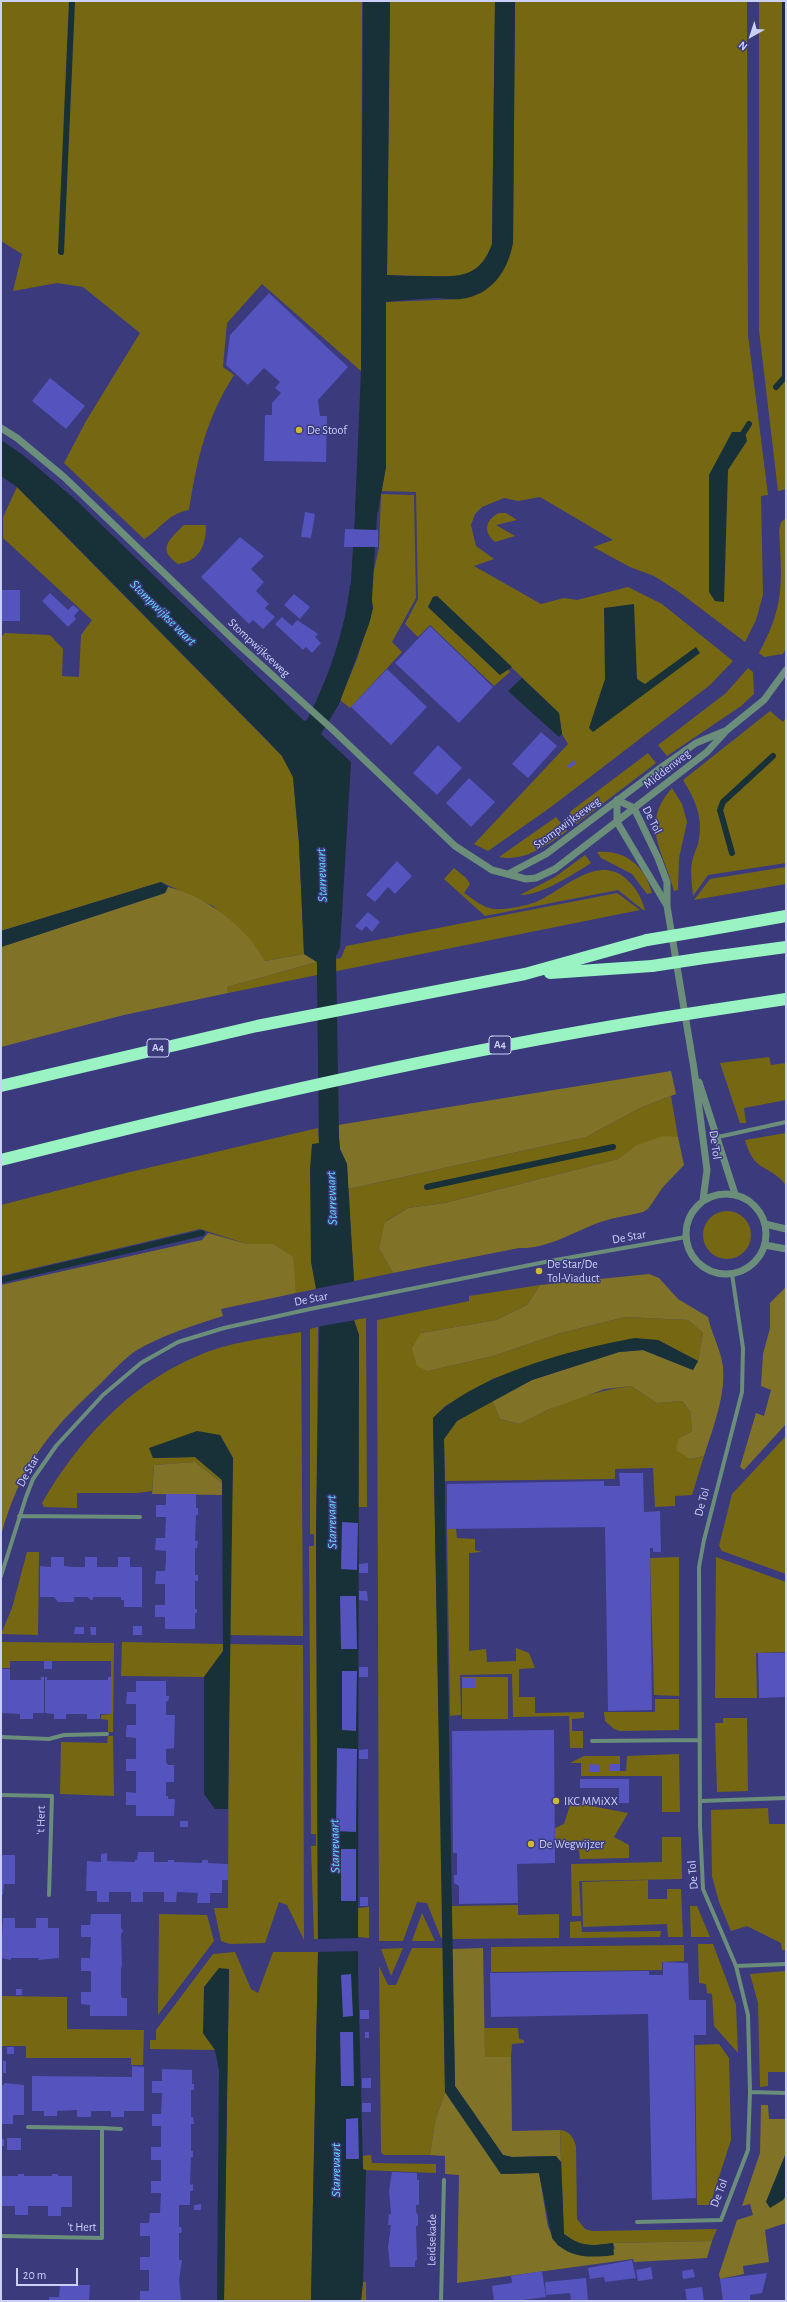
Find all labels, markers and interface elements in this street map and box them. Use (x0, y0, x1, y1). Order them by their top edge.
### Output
north arrow (731, 16, 771, 56)
text: N (737, 39, 750, 52)
place label: De Stoof (307, 423, 347, 437)
marker: De Stoof (294, 425, 304, 435)
water label: Stompwijkse vaart (127, 577, 199, 649)
street label: Stompwijkseweg (225, 616, 293, 680)
street label: Middenweg (641, 746, 693, 792)
street label: Stompwijkseweg (531, 794, 603, 852)
street label: De Tol (639, 804, 665, 836)
water label: Starrevaart (313, 848, 331, 902)
road number: A4 (489, 1036, 511, 1054)
road number: A4 (147, 1039, 169, 1057)
street label: De Tol (706, 1130, 724, 1160)
water label: Starrevaart (323, 1171, 341, 1225)
street label: De Star (611, 1227, 647, 1247)
place label: De Star/De Tol-Viaduct (547, 1257, 600, 1285)
marker: De Star/De Tol-Viaduct (534, 1266, 544, 1276)
street label: De Star (293, 1289, 329, 1309)
street label: De Star (13, 1453, 43, 1489)
street label: De Tol (691, 1486, 713, 1518)
water label: Starrevaart (324, 1495, 340, 1549)
place label: IKC MMiXX (564, 1794, 618, 1808)
marker: IKC MMiXX (551, 1796, 561, 1806)
street label: 't Hert (34, 1805, 48, 1835)
water label: Starrevaart (327, 1819, 343, 1873)
place label: De Wegwijzer (539, 1837, 604, 1851)
marker: De Wegwijzer (526, 1839, 536, 1849)
street label: De Tol (685, 1860, 701, 1890)
water label: Starrevaart (328, 2143, 344, 2197)
street label: De Tol (707, 2177, 731, 2209)
street label: Leidsekade (424, 2214, 440, 2266)
street label: 't Hert (68, 2220, 96, 2234)
scale bar (18, 2260, 80, 2286)
text: 20 m (23, 2269, 46, 2281)

